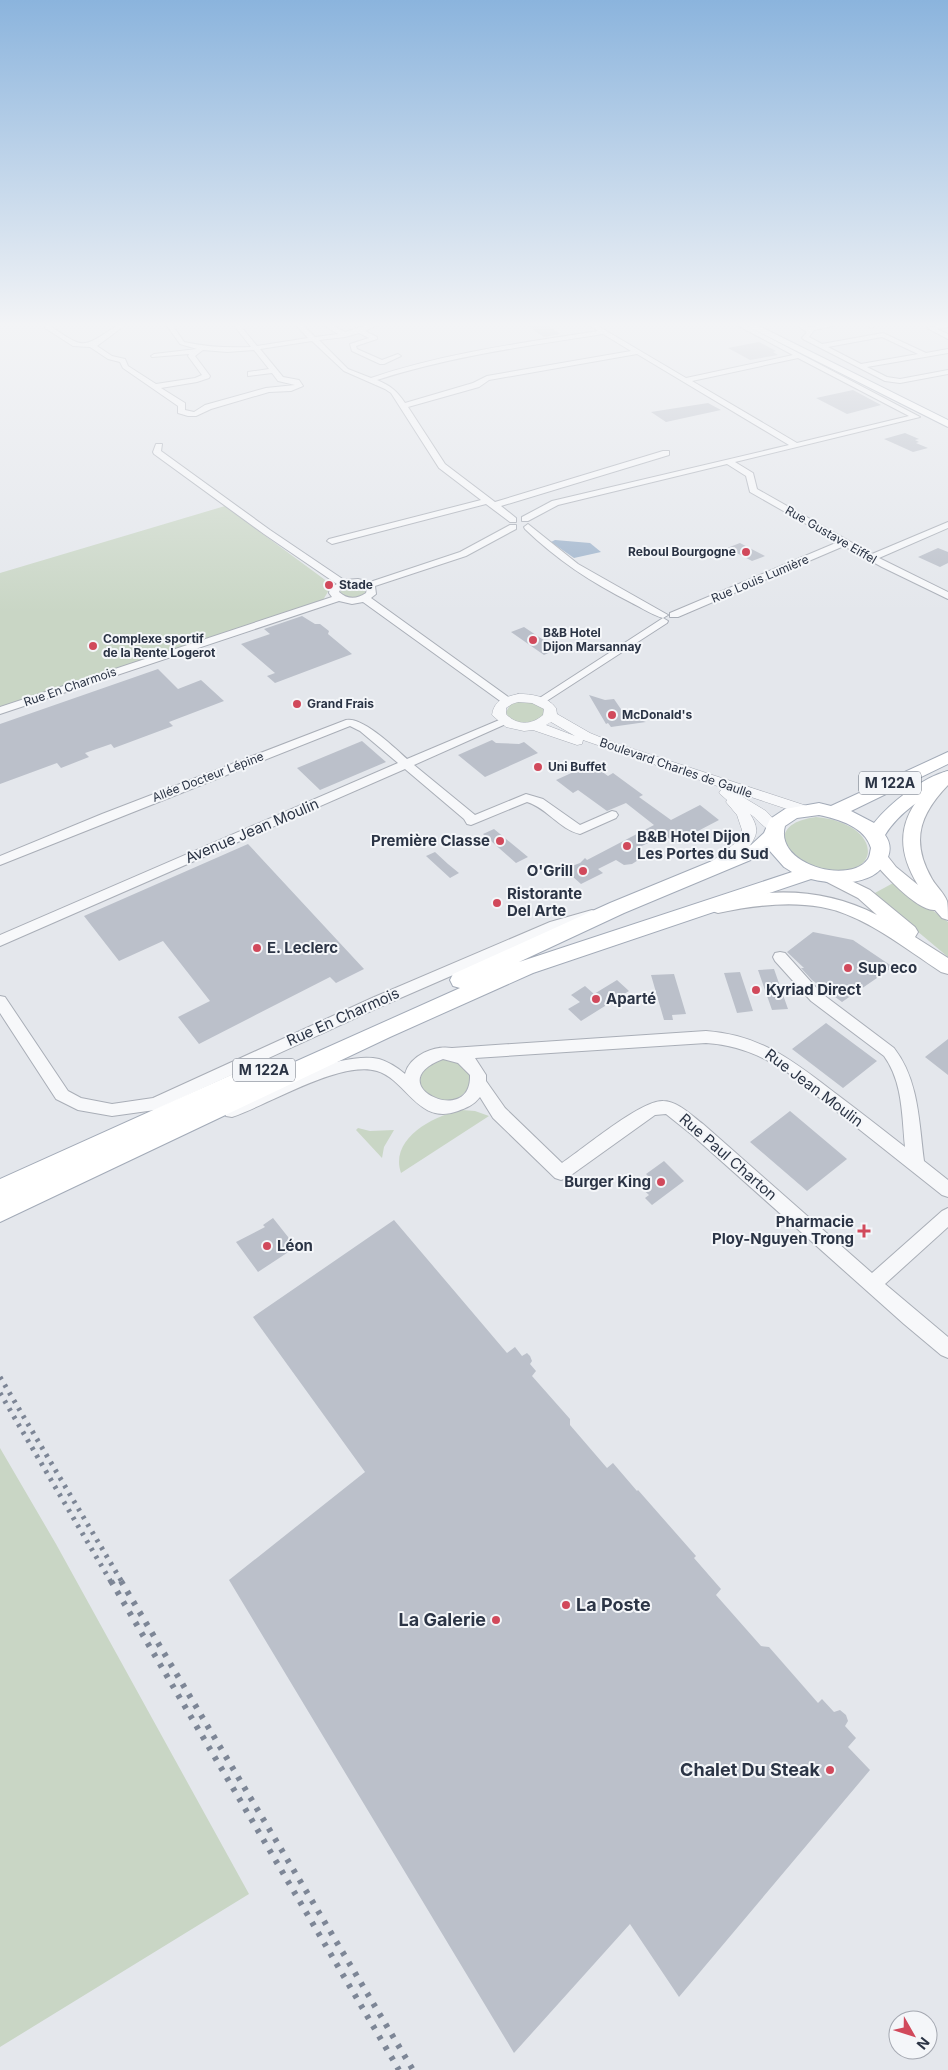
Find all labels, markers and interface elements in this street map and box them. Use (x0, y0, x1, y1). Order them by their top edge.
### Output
street label: Rue Gustave Eiffel (783, 502, 880, 567)
place label: Reboul Bourgogne (628, 544, 736, 559)
marker: Reboul Bourgogne (740, 546, 752, 558)
street label: Rue Louis Lumière (709, 551, 811, 606)
place label: Stade (339, 577, 373, 592)
marker: Stade (323, 579, 335, 591)
place label: B&B Hotel Dijon Marsannay (543, 625, 642, 654)
place label: Complexe sportif de la Rente Logerot (103, 631, 216, 660)
marker: B&B Hotel Dijon Marsannay (527, 634, 539, 646)
marker: Complexe sportif de la Rente Logerot (87, 640, 99, 652)
street label: Rue En Charmois (21, 664, 118, 709)
place label: Grand Frais (307, 696, 374, 711)
marker: Grand Frais (291, 698, 303, 710)
place label: McDonald's (622, 707, 692, 722)
marker: McDonald's (606, 709, 618, 721)
street label: Boulevard Charles de Gaulle (598, 734, 754, 801)
street label: Allée Docteur Lépine (150, 748, 266, 805)
place label: Uni Buffet (548, 759, 607, 774)
marker: Uni Buffet (532, 761, 544, 773)
road number: M 122A (859, 771, 921, 794)
street label: Avenue Jean Moulin (182, 794, 322, 867)
place label: B&B Hotel Dijon Les Portes du Sud (637, 827, 769, 863)
place label: Première Classe (371, 831, 490, 850)
marker: Première Classe (494, 835, 506, 847)
marker: B&B Hotel Dijon Les Portes du Sud (621, 840, 633, 852)
place label: O'Grill (527, 861, 573, 880)
marker: O'Grill (577, 865, 589, 877)
place label: Ristorante Del Arte (507, 884, 582, 920)
marker: Ristorante Del Arte (491, 897, 503, 909)
place label: E. Leclerc (267, 938, 338, 957)
marker: E. Leclerc (251, 942, 263, 954)
place label: Sup eco (858, 958, 917, 977)
marker: Sup eco (842, 962, 854, 974)
place label: Kyriad Direct (766, 980, 862, 999)
street label: Rue En Charmois (283, 983, 402, 1050)
marker: Kyriad Direct (750, 984, 762, 996)
place label: Aparté (606, 989, 656, 1008)
marker: Aparté (590, 993, 602, 1005)
street label: Rue Jean Moulin (761, 1045, 867, 1131)
road number: M 122A (233, 1058, 295, 1082)
street label: Rue Paul Charton (676, 1109, 781, 1204)
place label: Burger King (564, 1172, 651, 1191)
marker: Burger King (655, 1176, 667, 1188)
place label: Pharmacie Ploy-Nguyen Trong (712, 1212, 854, 1248)
marker: Pharmacie Ploy-Nguyen Trong (858, 1225, 870, 1237)
place label: Léon (277, 1236, 313, 1255)
marker: Léon (261, 1240, 273, 1252)
place label: La Poste (576, 1594, 651, 1615)
marker: La Poste (560, 1599, 572, 1611)
place label: La Galerie (398, 1609, 486, 1630)
marker: La Galerie (490, 1614, 502, 1626)
place label: Chalet Du Steak (680, 1759, 821, 1780)
marker: Chalet Du Steak (824, 1764, 836, 1776)
north arrow (888, 2010, 938, 2060)
text: N (914, 2034, 933, 2053)

